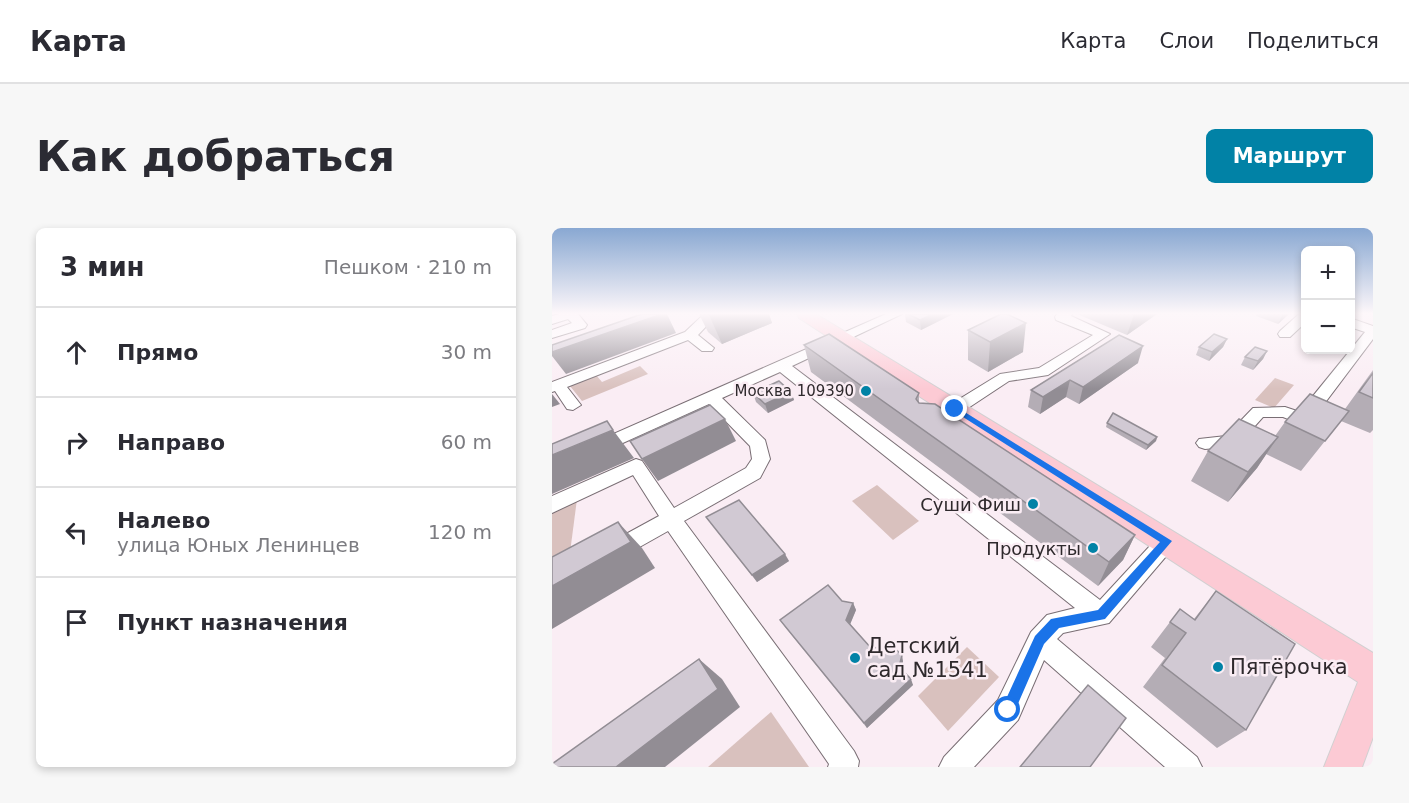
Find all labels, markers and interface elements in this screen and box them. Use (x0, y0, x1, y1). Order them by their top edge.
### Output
text: Карта (30, 25, 127, 58)
text: Карта (1060, 29, 1126, 53)
text: Слои (1159, 29, 1214, 53)
text: Поделиться (1247, 29, 1379, 53)
button: Маршрут (1206, 129, 1373, 183)
text: Как добраться (36, 132, 395, 181)
map controls (1301, 246, 1355, 354)
button: + (1301, 246, 1355, 300)
text: 3 мин (60, 252, 145, 282)
text: Пешком · 210 m (324, 255, 492, 279)
button: − (1301, 300, 1355, 354)
icon: ahead (60, 336, 93, 369)
text: Прямо (117, 340, 198, 365)
text: 30 m (441, 340, 492, 364)
place label: Москва 109390 (735, 382, 854, 400)
marker: Москва 109390 (859, 384, 873, 398)
route end (941, 395, 967, 421)
icon: right (60, 426, 93, 459)
text: Направо (117, 430, 225, 455)
text: 60 m (441, 430, 492, 454)
place label: Суши Фиш (920, 494, 1021, 515)
marker: Суши Фиш (1026, 497, 1040, 511)
text: Налево (117, 508, 210, 533)
icon: left (60, 516, 93, 549)
text: 120 m (428, 520, 492, 544)
text: улица Юных Ленинцев (117, 533, 360, 557)
place label: Продукты (986, 538, 1081, 559)
marker: Продукты (1086, 541, 1100, 555)
icon: arrive (60, 606, 93, 639)
text: Пункт назначения (117, 610, 348, 635)
place label: Детский сад №1541 (867, 634, 988, 682)
marker: Детский сад №1541 (848, 651, 862, 665)
place label: Пятёрочка (1230, 655, 1348, 679)
marker: Пятёрочка (1211, 660, 1225, 674)
route start (994, 696, 1020, 722)

